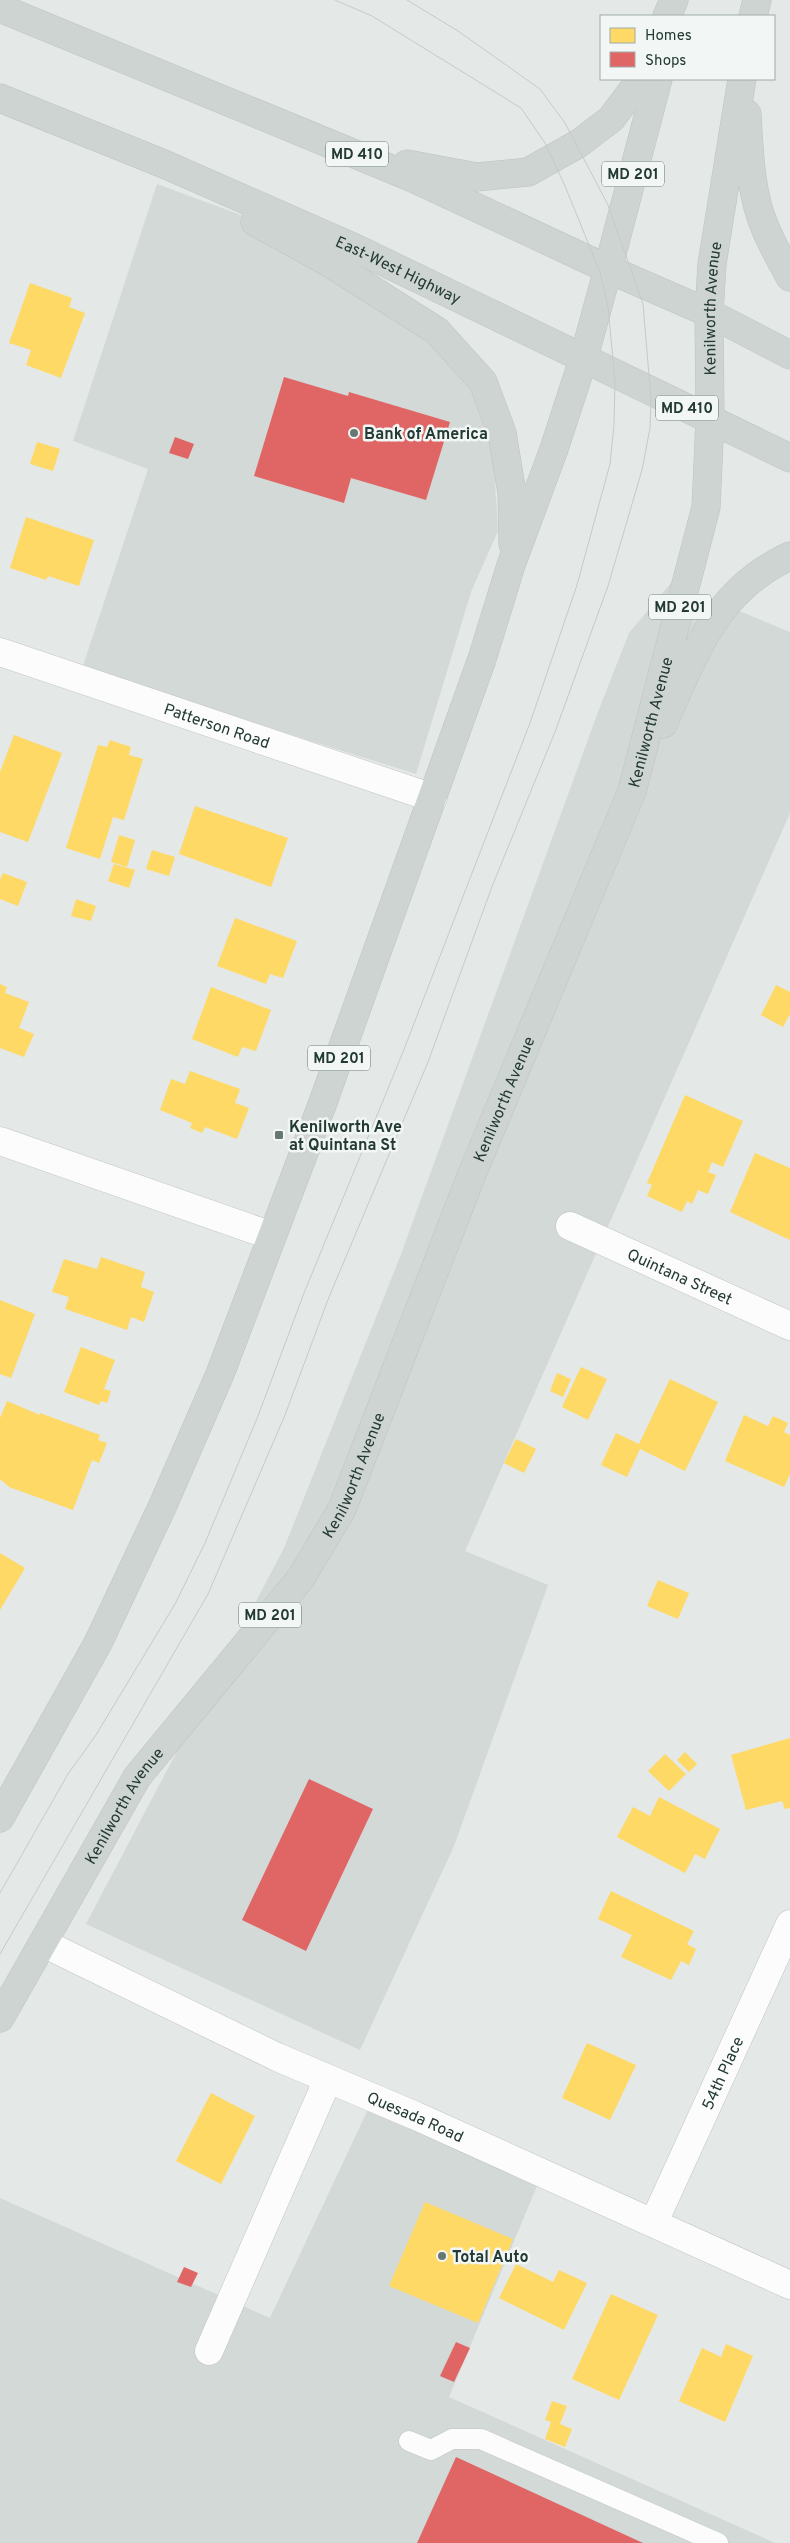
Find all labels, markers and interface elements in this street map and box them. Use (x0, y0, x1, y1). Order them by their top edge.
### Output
legend (600, 15, 775, 80)
text: Homes (645, 27, 692, 46)
text: Shops (645, 52, 686, 71)
road number: MD 410 (326, 142, 388, 166)
road number: MD 201 (602, 162, 664, 186)
street label: East-West Highway (332, 233, 464, 310)
street label: Kenilworth Avenue (701, 240, 727, 376)
road number: MD 410 (656, 396, 718, 420)
place label: Bank of America (364, 425, 488, 445)
marker: Bank of America (348, 427, 360, 439)
road number: MD 201 (649, 594, 711, 620)
street label: Kenilworth Avenue (625, 655, 679, 790)
street label: Patterson Road (161, 700, 272, 754)
street label: Kenilworth Avenue (470, 1034, 540, 1166)
road number: MD 201 (308, 1046, 370, 1070)
place label: Kenilworth Ave at Quintana St (289, 1118, 402, 1156)
marker: Kenilworth Ave at Quintana St (273, 1129, 285, 1141)
street label: Quintana Street (624, 1245, 735, 1310)
street label: Kenilworth Avenue (319, 1410, 390, 1542)
road number: MD 201 (239, 1602, 301, 1628)
street label: Kenilworth Avenue (81, 1744, 169, 1868)
street label: 54th Place (699, 2034, 749, 2113)
street label: Quesada Road (363, 2088, 466, 2148)
place label: Total Auto (452, 2248, 529, 2268)
marker: Total Auto (436, 2250, 448, 2262)

